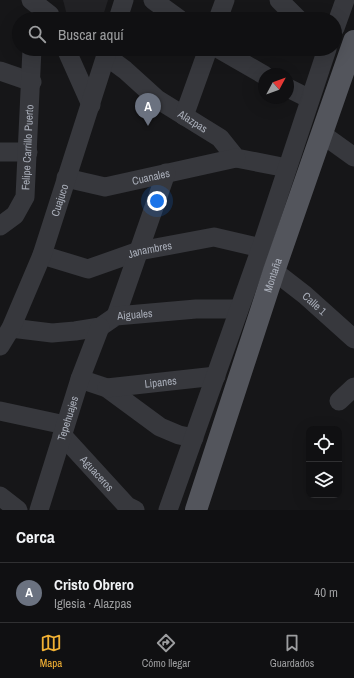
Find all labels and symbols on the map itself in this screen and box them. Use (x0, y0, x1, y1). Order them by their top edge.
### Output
north arrow (258, 68, 294, 104)
pin: A (135, 93, 161, 126)
street label: Felipe Carrillo Puerto (18, 104, 36, 190)
street label: Alazpas (175, 106, 211, 136)
street label: Cuanales (131, 166, 172, 188)
street label: Cuajuco (48, 182, 71, 218)
your location (147, 191, 167, 211)
street label: Janambres (126, 238, 173, 261)
street label: Montaña (261, 256, 285, 294)
street label: Calle 1 (299, 289, 330, 318)
street label: Aiguales (116, 306, 153, 323)
street label: Lipanes (144, 373, 178, 391)
street label: Tepehuajes (54, 394, 81, 443)
street label: Aguaceros (77, 452, 117, 494)

